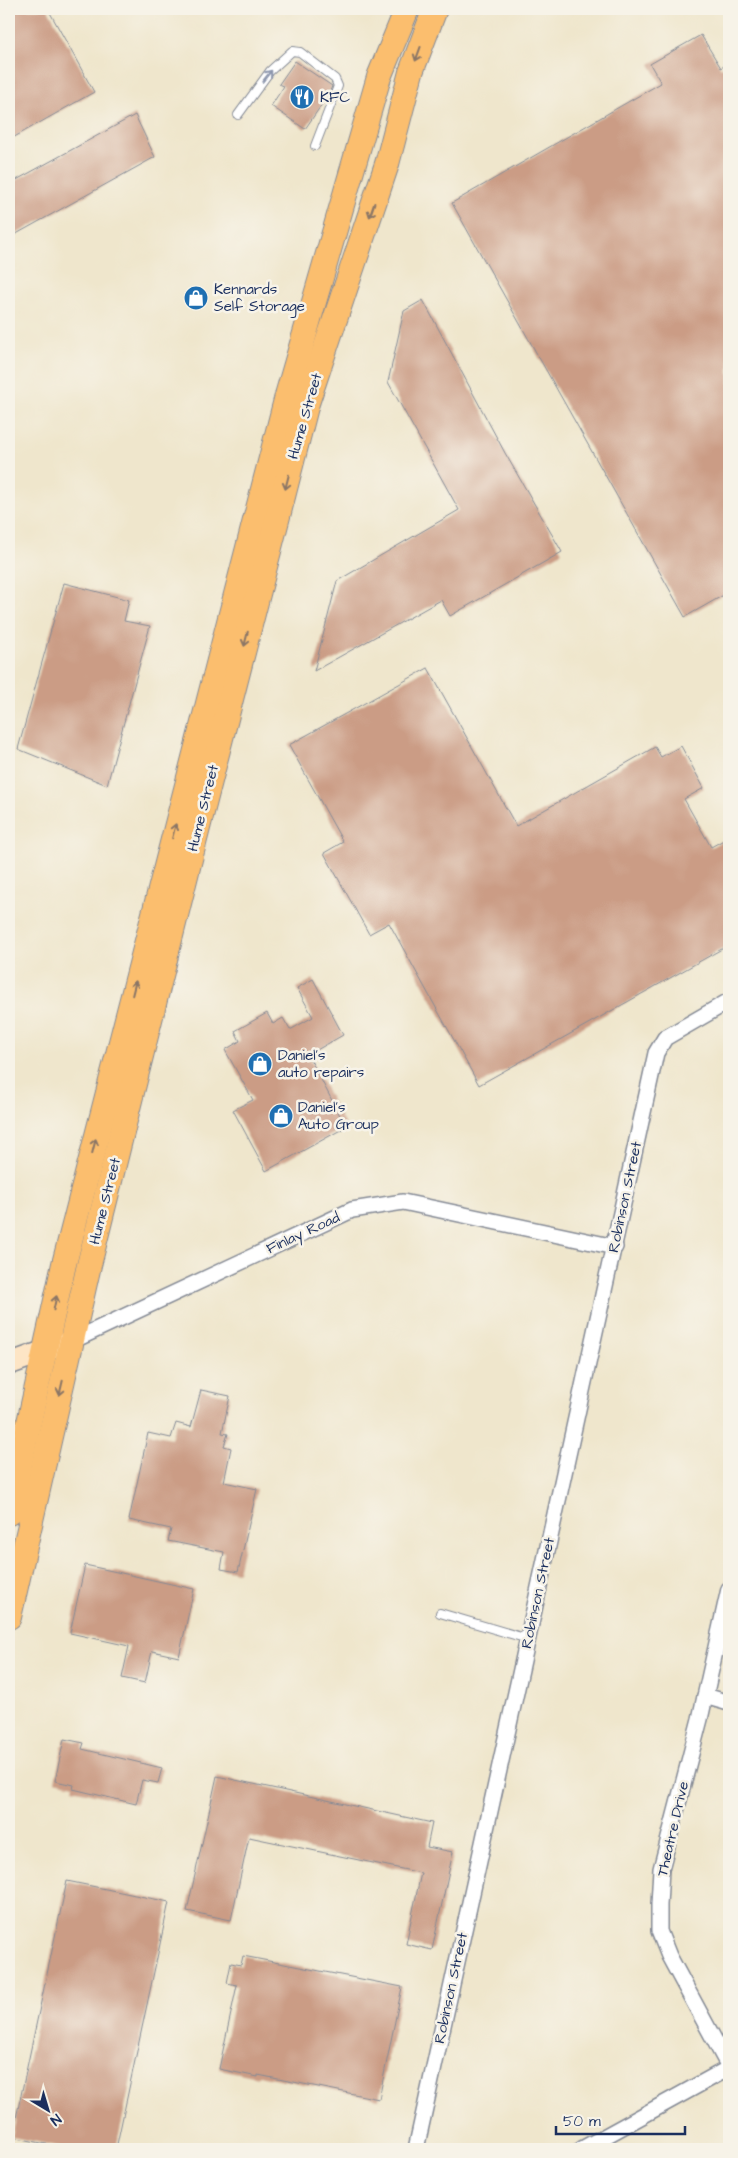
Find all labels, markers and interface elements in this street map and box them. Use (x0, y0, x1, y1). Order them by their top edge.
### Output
one-way arrow (413, 46, 422, 62)
one-way arrow (262, 69, 273, 82)
restaurant icon: KFC (289, 84, 315, 110)
place label: KFC (320, 87, 350, 108)
one-way arrow (366, 202, 376, 218)
place label: Kennards Self Storage (214, 279, 305, 318)
shop icon: Kennards Self Storage (183, 285, 209, 311)
street label: Hume Street (283, 370, 327, 462)
one-way arrow (281, 473, 291, 489)
one-way arrow (241, 631, 250, 647)
street label: Hume Street (182, 762, 224, 854)
one-way arrow (170, 823, 179, 839)
one-way arrow (130, 981, 139, 997)
place label: Daniel’s auto repairs (278, 1045, 365, 1083)
shop icon: Daniel’s auto repairs (247, 1051, 273, 1077)
place label: Daniel’s Auto Group (298, 1097, 379, 1135)
shop icon: Daniel’s Auto Group (268, 1103, 294, 1129)
one-way arrow (90, 1138, 99, 1154)
street label: Robinson Street (603, 1140, 647, 1254)
street label: Hume Street (84, 1155, 126, 1247)
street label: Finlay Road (263, 1207, 344, 1260)
one-way arrow (51, 1296, 60, 1312)
one-way arrow (56, 1380, 65, 1396)
street label: Robinson Street (516, 1536, 560, 1650)
street label: Theatre Drive (652, 1779, 694, 1879)
street label: Robinson Street (429, 1931, 473, 2045)
north arrow (22, 2086, 72, 2136)
scale bar (556, 2103, 684, 2135)
text: N (46, 2109, 65, 2130)
text: 50 m (563, 2111, 601, 2132)

